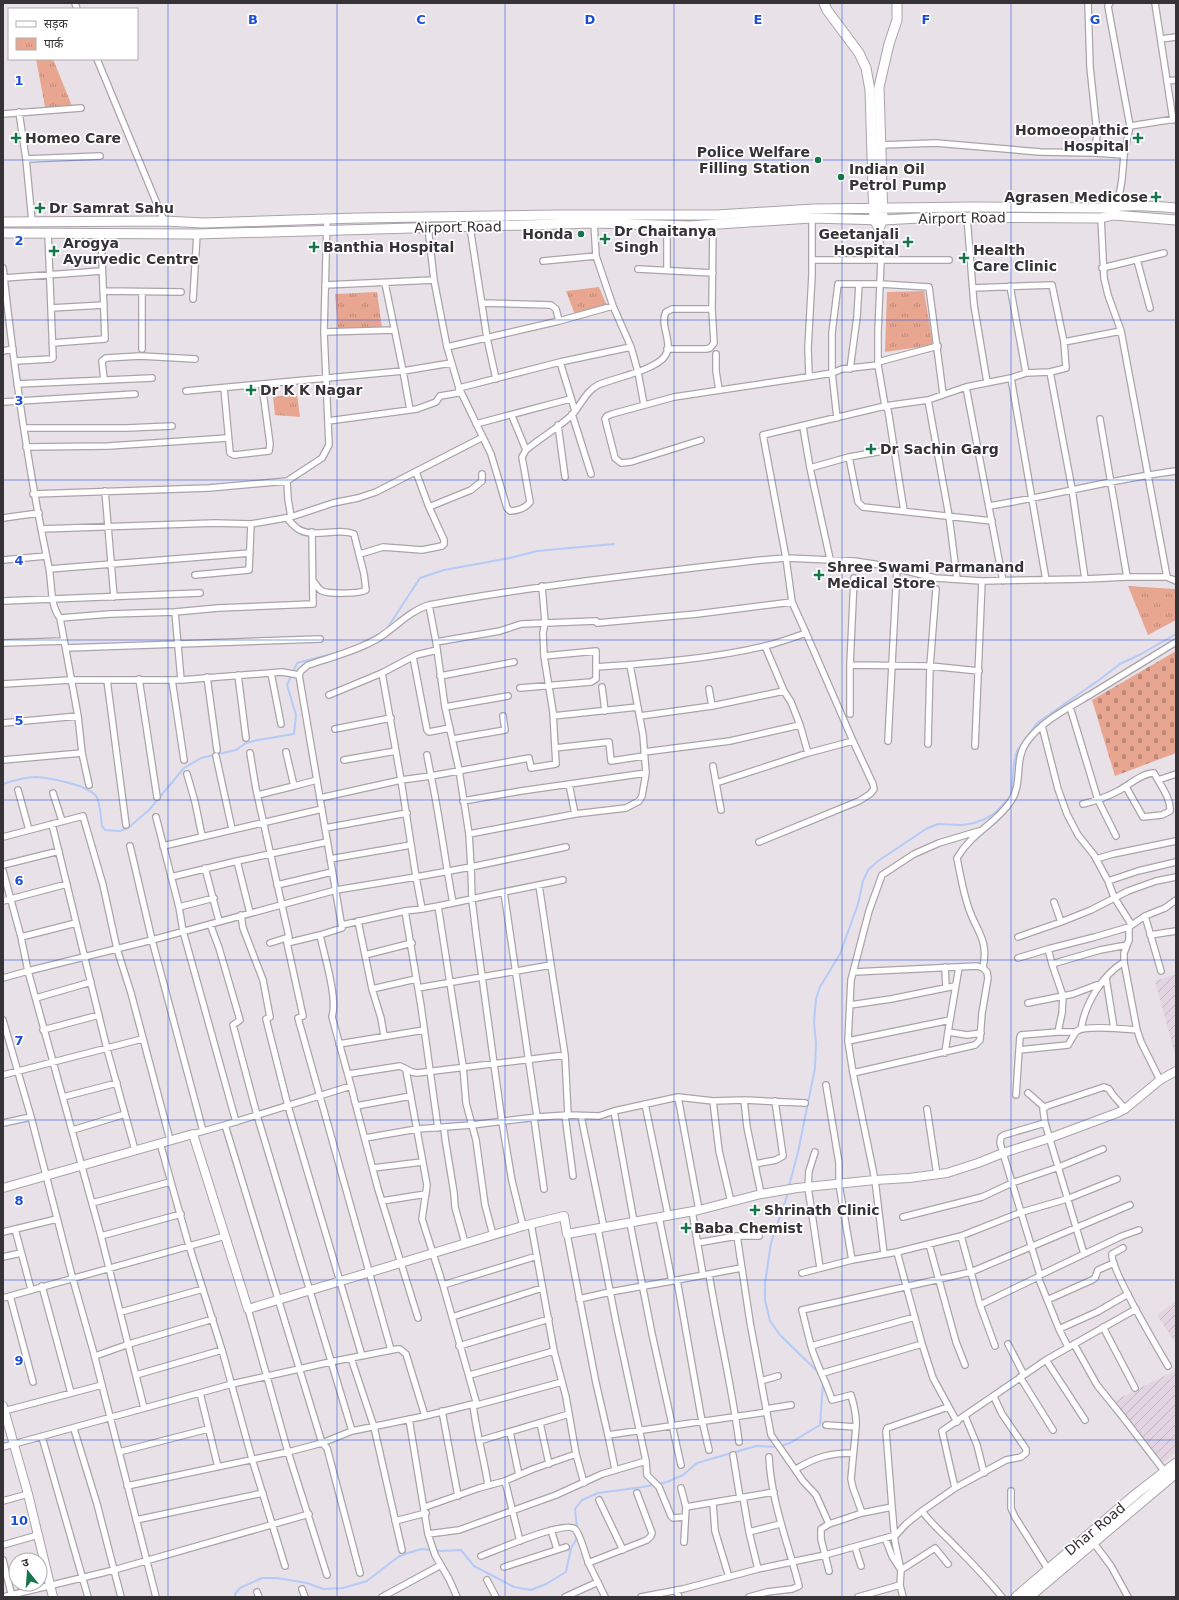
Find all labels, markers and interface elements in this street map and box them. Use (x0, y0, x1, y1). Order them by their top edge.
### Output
legend (8, 8, 138, 60)
text: B (248, 12, 258, 27)
text: C (416, 12, 426, 27)
text: D (585, 12, 596, 27)
text: E (754, 12, 762, 27)
text: F (922, 12, 930, 27)
text: G (1090, 12, 1100, 27)
text: सड़क (44, 17, 69, 31)
text: पार्क (44, 37, 64, 51)
text: 1 (14, 73, 24, 88)
place label: Homoeopathic Hospital (1015, 122, 1129, 154)
place label: Homeo Care (25, 130, 121, 146)
marker: Homeo Care (10, 132, 22, 144)
marker: Homoeopathic Hospital (1132, 132, 1144, 144)
place label: Police Welfare Filling Station (697, 144, 810, 176)
marker: Police Welfare Filling Station (813, 155, 823, 165)
place label: Indian Oil Petrol Pump (849, 161, 946, 193)
marker: Indian Oil Petrol Pump (836, 172, 846, 182)
place label: Agrasen Medicose (1004, 189, 1148, 205)
marker: Agrasen Medicose (1151, 192, 1161, 202)
place label: Dr Samrat Sahu (49, 200, 174, 216)
marker: Dr Samrat Sahu (34, 202, 46, 214)
street label: Airport Road (918, 209, 1006, 227)
street label: Airport Road (414, 218, 502, 236)
place label: Dr Chaitanya Singh (614, 223, 717, 255)
place label: Honda (522, 226, 573, 242)
place label: Geetanjali Hospital (819, 226, 899, 258)
marker: Honda (576, 229, 586, 239)
text: 2 (14, 233, 24, 248)
marker: Dr Chaitanya Singh (599, 233, 611, 245)
place label: Arogya Ayurvedic Centre (63, 235, 199, 267)
marker: Geetanjali Hospital (902, 236, 914, 248)
place label: Banthia Hospital (323, 239, 454, 255)
marker: Banthia Hospital (308, 241, 320, 253)
place label: Health Care Clinic (973, 242, 1057, 274)
marker: Arogya Ayurvedic Centre (48, 245, 60, 257)
marker: Health Care Clinic (958, 252, 970, 264)
place label: Dr K K Nagar (260, 382, 362, 398)
marker: Dr K K Nagar (245, 384, 257, 396)
text: 3 (14, 393, 24, 408)
place label: Dr Sachin Garg (880, 441, 999, 457)
marker: Dr Sachin Garg (865, 443, 877, 455)
text: 4 (14, 553, 24, 568)
place label: Shree Swami Parmanand Medical Store (827, 559, 1024, 591)
marker: Shree Swami Parmanand Medical Store (814, 570, 824, 580)
text: 5 (14, 713, 24, 728)
text: 6 (14, 873, 24, 888)
text: 7 (14, 1033, 24, 1048)
text: 8 (14, 1193, 24, 1208)
place label: Shrinath Clinic (764, 1202, 880, 1218)
marker: Shrinath Clinic (749, 1204, 761, 1216)
place label: Baba Chemist (694, 1220, 803, 1236)
marker: Baba Chemist (681, 1223, 691, 1233)
text: 9 (14, 1353, 24, 1368)
street label: Dhar Road (1062, 1499, 1128, 1559)
text: 10 (10, 1513, 28, 1528)
north arrow (8, 1552, 48, 1592)
text: उ (20, 1556, 31, 1570)

